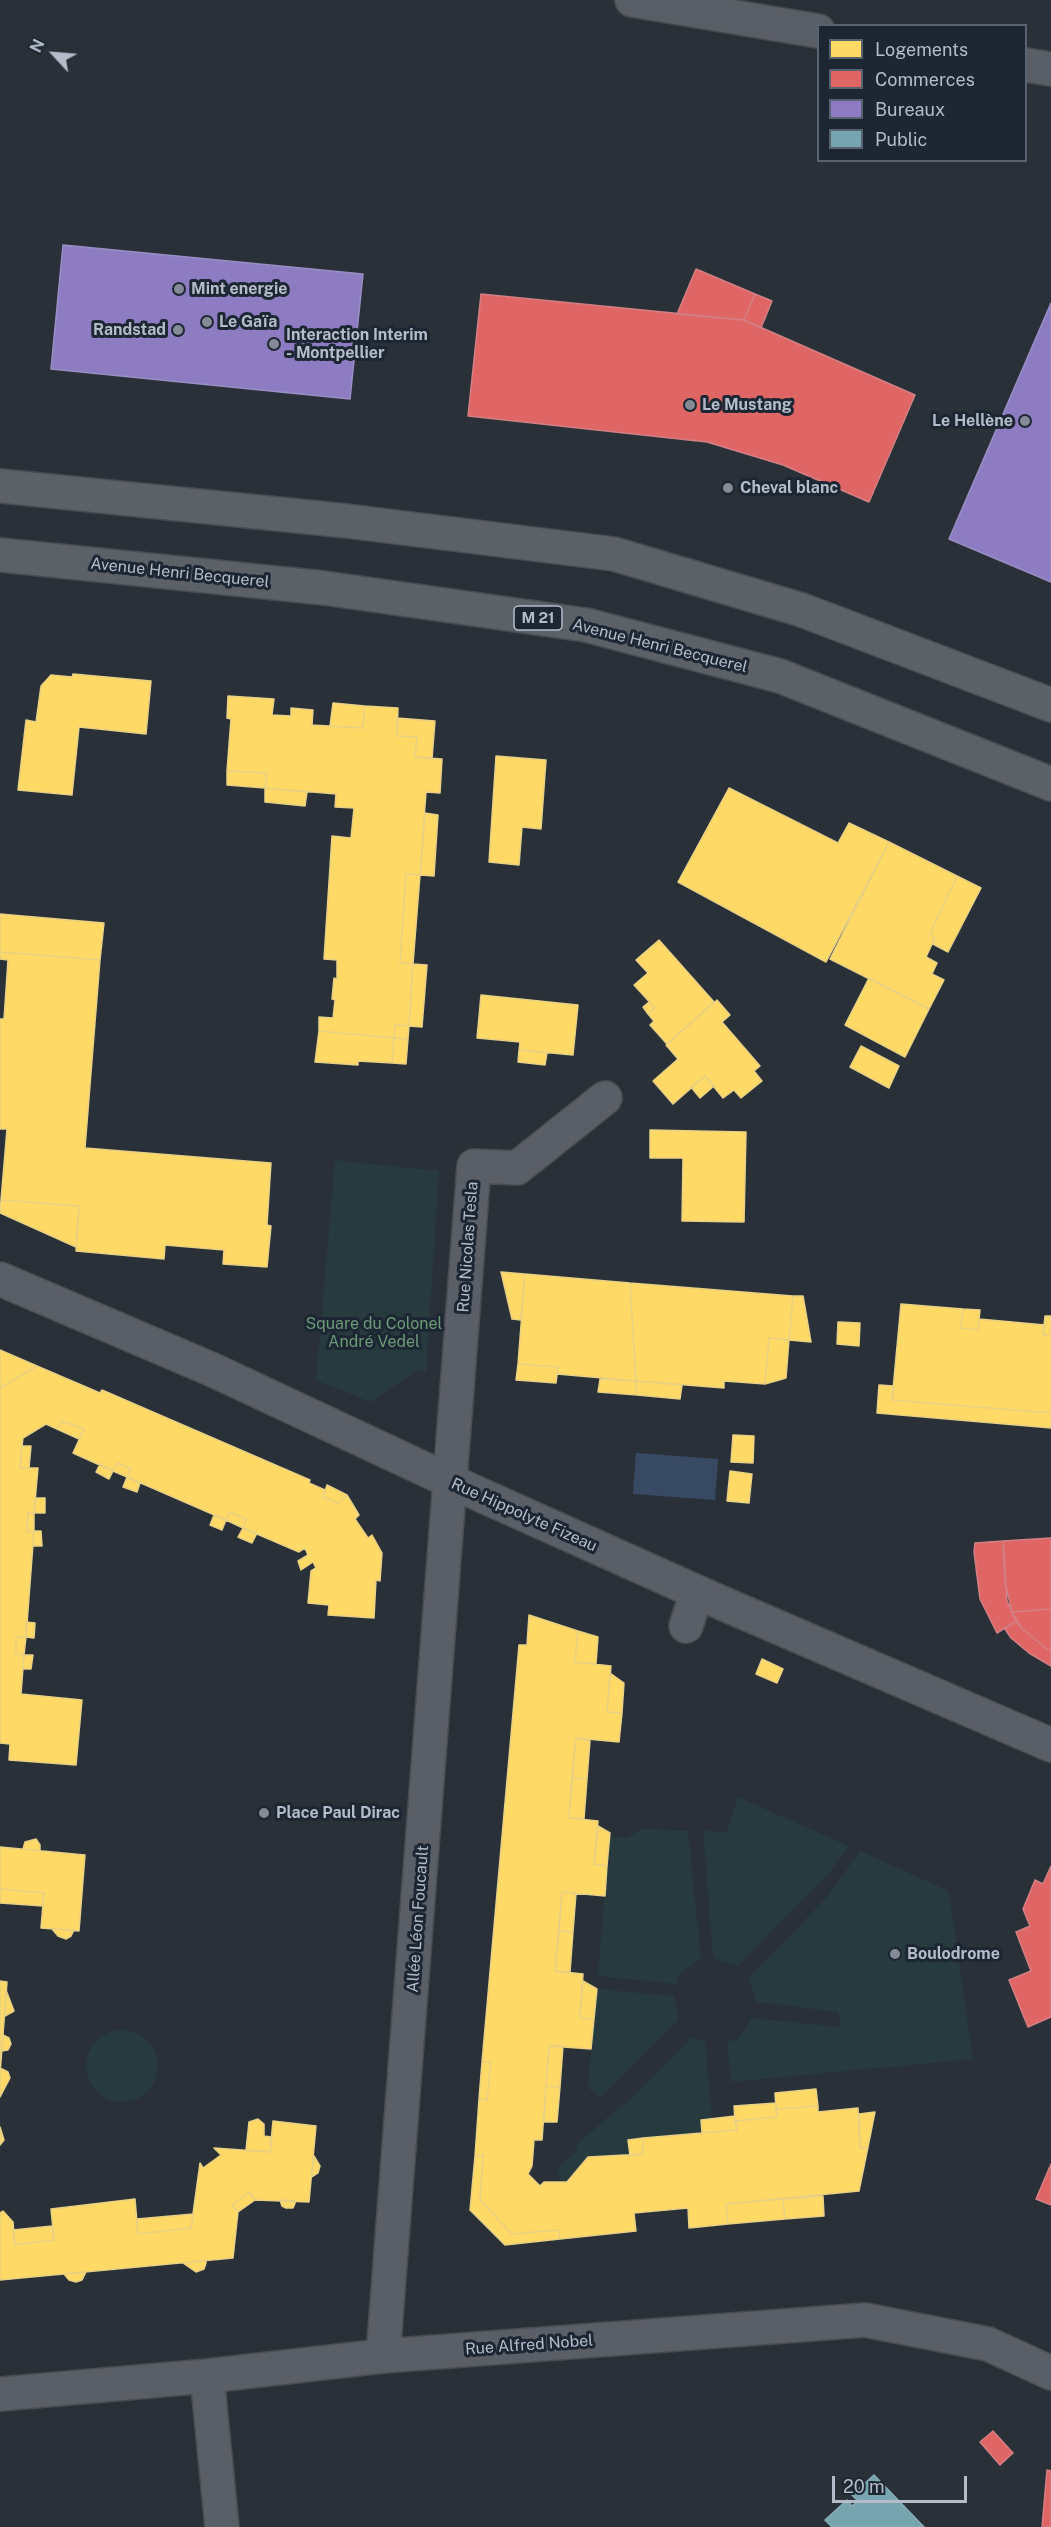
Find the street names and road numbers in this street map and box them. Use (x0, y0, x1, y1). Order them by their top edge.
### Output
street label: Avenue Henri Becquerel (90, 554, 270, 592)
road number: M 21 (514, 606, 562, 630)
street label: Avenue Henri Becquerel (570, 615, 750, 677)
street label: Rue Nicolas Tesla (454, 1181, 482, 1313)
street label: Rue Hippolyte Fizeau (448, 1474, 600, 1556)
street label: Allée Léon Foucault (403, 1845, 433, 1993)
street label: Rue Alfred Nobel (464, 2331, 594, 2359)

